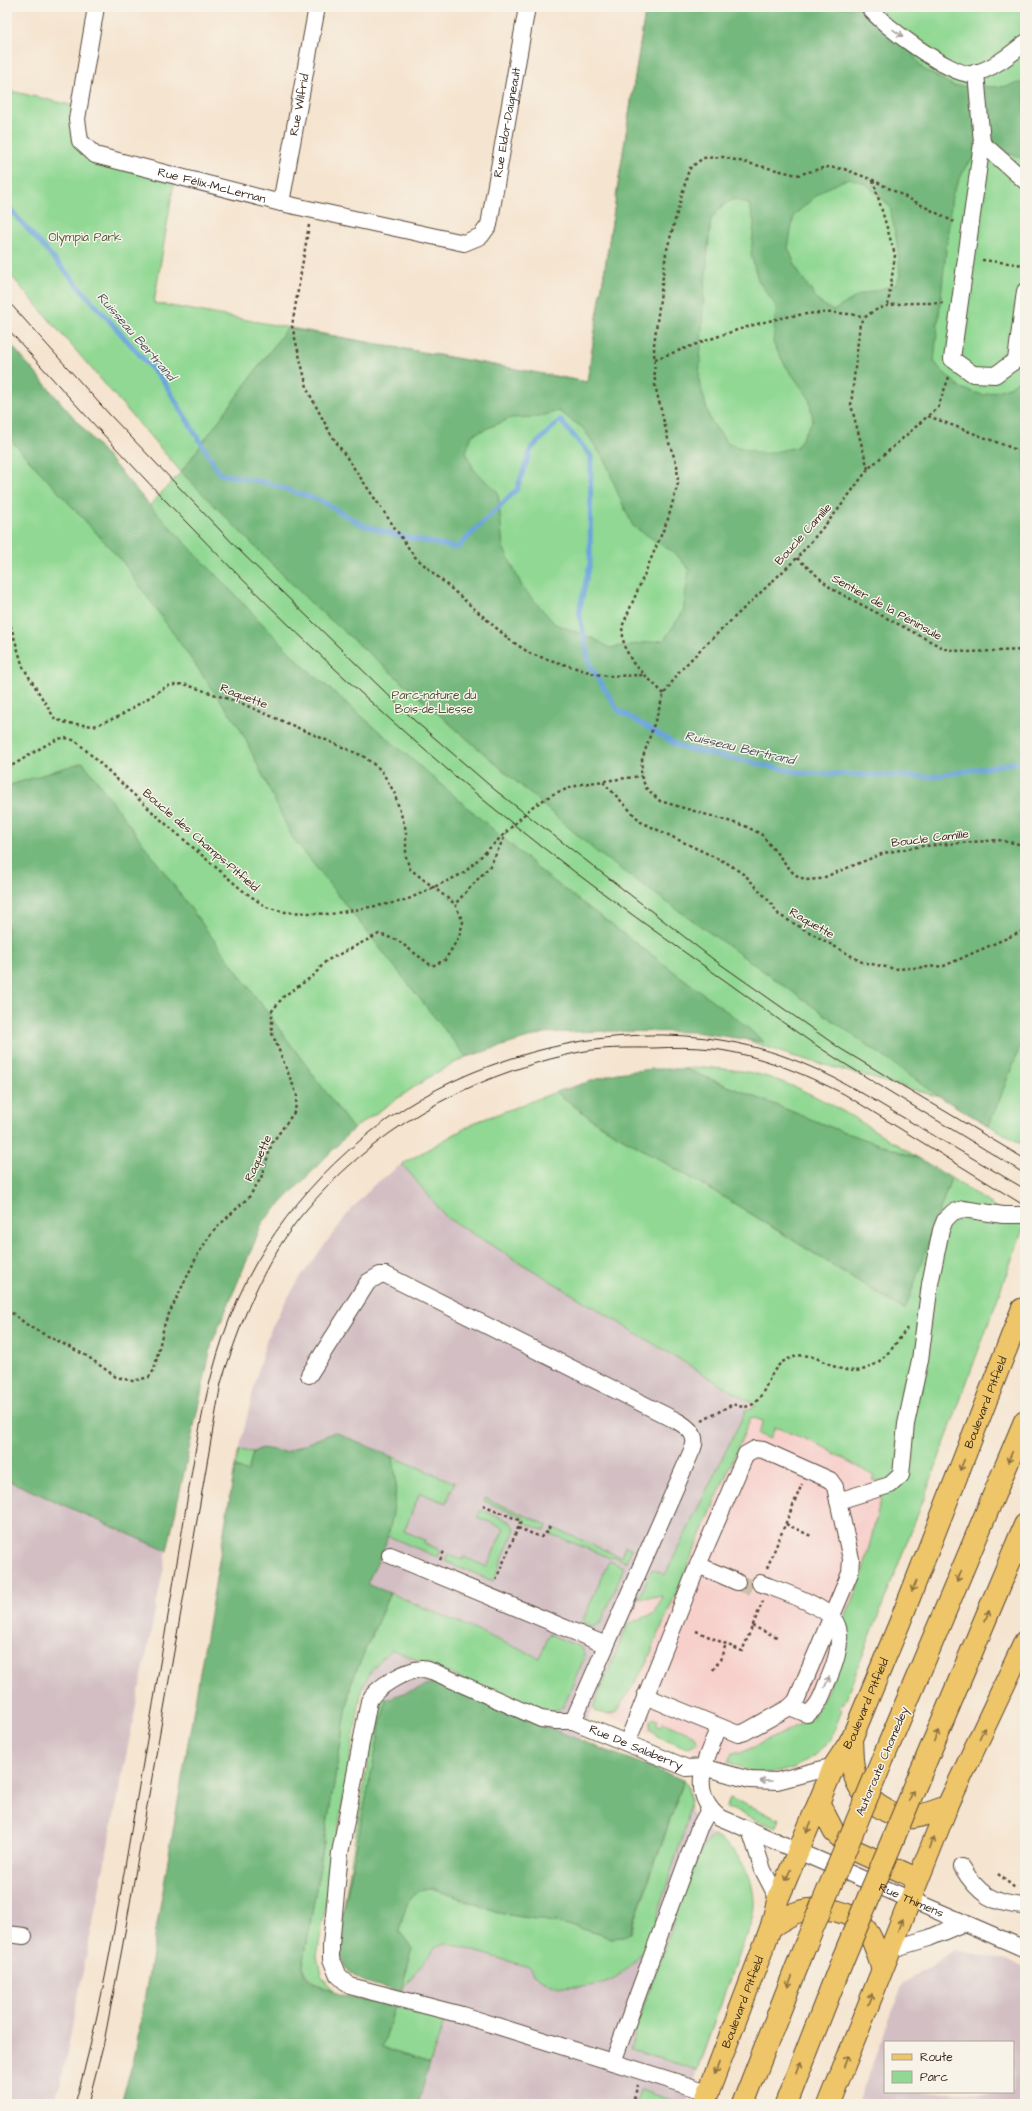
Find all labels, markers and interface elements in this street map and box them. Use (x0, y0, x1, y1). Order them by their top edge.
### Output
one-way arrow (892, 29, 903, 37)
street label: Rue Eldor-Daigneault (489, 66, 525, 179)
street label: Rue Wilfrid (286, 72, 314, 137)
street label: Rue Félix-McLernan (156, 164, 268, 208)
park label: Olympia Park (48, 229, 122, 247)
water label: Ruisseau Bertrand (93, 288, 181, 387)
street label: Boucle Camille (771, 499, 836, 569)
street label: Sentier de la Péninsule (829, 570, 945, 645)
street label: Raquette (218, 680, 270, 713)
park label: Parc-nature du Bois-de-Liesse (392, 687, 476, 718)
water label: Ruisseau Bertrand (683, 727, 799, 770)
street label: Boucle des Champs-Pitfield (139, 785, 263, 896)
street label: Boucle Camille (890, 825, 970, 852)
street label: Raquette (786, 904, 838, 943)
street label: Raquette (241, 1132, 277, 1184)
street label: Boulevard Pitfield (960, 1354, 1012, 1451)
one-way arrow (1006, 1450, 1013, 1462)
one-way arrow (957, 1458, 965, 1470)
one-way arrow (955, 1570, 963, 1582)
one-way arrow (909, 1579, 917, 1591)
one-way arrow (983, 1610, 991, 1622)
street label: Boulevard Pitfield (839, 1655, 893, 1753)
one-way arrow (824, 1676, 832, 1688)
street label: Autoroute Chomedey (852, 1704, 914, 1819)
street label: Rue De Salaberry (587, 1721, 686, 1776)
one-way arrow (979, 1728, 986, 1740)
one-way arrow (933, 1730, 940, 1742)
one-way arrow (760, 1777, 773, 1785)
one-way arrow (908, 1790, 915, 1802)
one-way arrow (804, 1821, 812, 1833)
one-way arrow (929, 1838, 937, 1850)
one-way arrow (784, 1869, 792, 1881)
street label: Rue Thimens (876, 1879, 946, 1922)
one-way arrow (896, 1919, 904, 1931)
street label: Boulevard Pitfield (718, 1954, 768, 2051)
one-way arrow (786, 1976, 794, 1988)
one-way arrow (867, 1993, 875, 2005)
legend (884, 2041, 1014, 2093)
text: Route (920, 2049, 953, 2066)
one-way arrow (842, 2056, 850, 2068)
one-way arrow (713, 2061, 721, 2073)
one-way arrow (796, 2062, 804, 2074)
text: Parc (920, 2069, 948, 2086)

